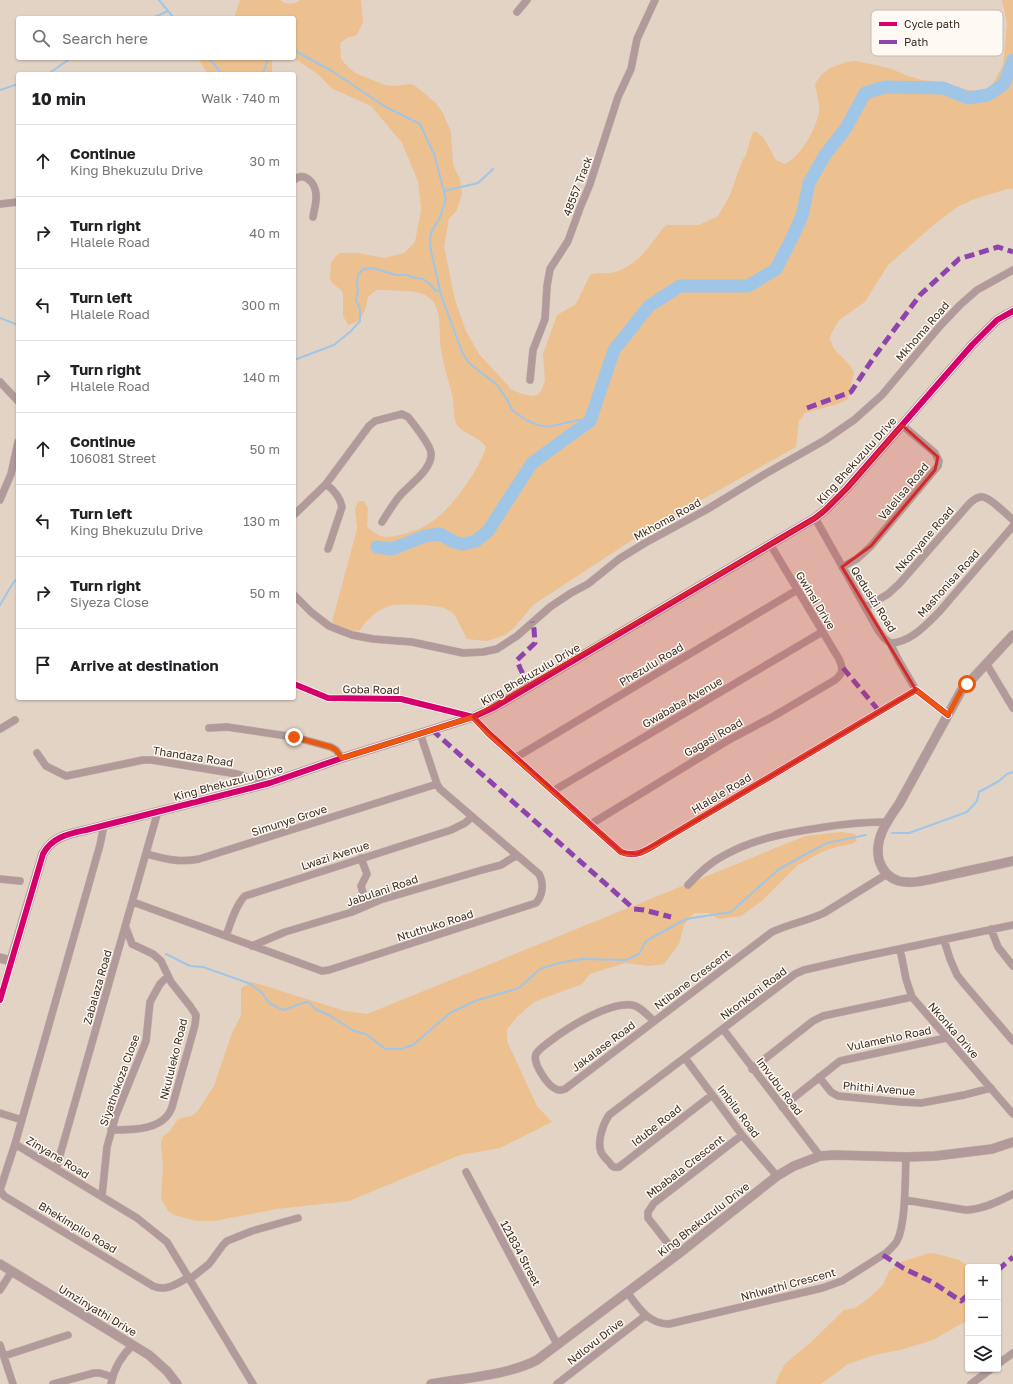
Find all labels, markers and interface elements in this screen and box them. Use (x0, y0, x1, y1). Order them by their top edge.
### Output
legend (871, 10, 1003, 56)
search box (16, 16, 296, 60)
text: Cycle path (904, 17, 960, 30)
icon: search (30, 27, 52, 49)
text: Search here (62, 29, 148, 47)
text: Path (904, 35, 928, 48)
text: 10 min (32, 88, 86, 109)
text: Walk · 740 m (201, 90, 280, 106)
text: Continue (70, 144, 136, 162)
icon: ahead (32, 150, 54, 172)
text: 30 m (250, 153, 280, 169)
street label: 48557 Track (560, 154, 594, 218)
text: King Bhekuzulu Drive (70, 162, 203, 178)
text: Turn right (70, 216, 141, 234)
icon: right (32, 222, 54, 244)
text: 40 m (249, 225, 280, 241)
text: Hlalele Road (70, 234, 150, 250)
text: Turn left (70, 288, 132, 306)
icon: left (32, 294, 54, 316)
text: 300 m (242, 297, 280, 313)
street label: Mkhoma Road (893, 299, 951, 363)
text: Hlalele Road (70, 306, 150, 322)
text: Turn right (70, 360, 141, 378)
icon: right (32, 366, 54, 388)
text: 140 m (243, 369, 280, 385)
text: Hlalele Road (70, 378, 150, 394)
street label: King Bhekuzulu Drive (813, 414, 899, 506)
text: Continue (70, 432, 136, 450)
icon: ahead (32, 438, 54, 460)
text: 50 m (250, 441, 280, 457)
text: 106081 Street (70, 450, 156, 466)
street label: Valelisa Road (875, 460, 931, 522)
street label: Mkhoma Road (631, 495, 703, 543)
text: Turn left (70, 504, 132, 522)
street label: Nkonyane Road (892, 504, 956, 574)
icon: left (32, 510, 54, 532)
text: 130 m (243, 513, 280, 529)
text: King Bhekuzulu Drive (70, 522, 203, 538)
street label: Mashonisa Road (914, 547, 982, 619)
street label: Qedusizi Road (849, 564, 899, 634)
street label: Gwinsi Drive (794, 569, 838, 631)
text: Turn right (70, 576, 141, 594)
icon: right (32, 582, 54, 604)
text: 50 m (250, 585, 280, 601)
text: Siyeza Close (70, 594, 149, 610)
street label: King Bhekuzulu Drive (478, 640, 582, 708)
street label: Phezulu Road (617, 640, 685, 688)
icon: arrive (32, 654, 54, 676)
text: Arrive at destination (70, 656, 219, 674)
street label: Gwababa Avenue (640, 674, 724, 730)
route start (958, 675, 976, 693)
street label: Goba Road (342, 682, 400, 696)
street label: Gagasi Road (681, 715, 745, 759)
route end (285, 728, 303, 746)
street label: Thandaza Road (152, 743, 234, 769)
street label: King Bhekuzulu Drive (172, 761, 284, 803)
street label: Hlalele Road (689, 770, 753, 816)
street label: Simunye Grove (250, 802, 328, 838)
street label: Lwazi Avenue (299, 838, 371, 872)
street label: Jabulani Road (344, 872, 420, 908)
street label: Ntuthuko Road (395, 907, 475, 943)
street label: Ntibane Crescent (651, 946, 733, 1012)
street label: Zabalaza Road (80, 948, 114, 1026)
street label: Nkonkoni Road (717, 964, 789, 1022)
street label: Nkonka Drive (926, 999, 982, 1061)
street label: Nkululeko Road (157, 1017, 189, 1101)
street label: Jakalase Road (569, 1018, 637, 1074)
street label: Vulamehlo Road (846, 1023, 932, 1053)
street label: Siyathokoza Close (96, 1032, 142, 1128)
street label: Imvubu Road (754, 1055, 806, 1117)
street label: Phithi Avenue (842, 1078, 916, 1098)
street label: Imbila Road (715, 1082, 763, 1140)
street label: Idube Road (628, 1101, 684, 1149)
street label: Mbabala Crescent (643, 1132, 727, 1200)
street label: Zinyane Road (24, 1133, 92, 1181)
street label: King Bhekuzulu Drive (655, 1179, 751, 1259)
street label: Bhekimpilo Road (37, 1199, 119, 1255)
street label: 121834 Street (498, 1218, 544, 1288)
map controls (965, 1264, 1001, 1372)
button: + (965, 1264, 1001, 1300)
street label: Nhlwathi Crescent (739, 1265, 837, 1303)
street label: Umzinyathi Drive (57, 1282, 139, 1338)
button: − (965, 1300, 1001, 1336)
street label: Ndlovu Drive (564, 1315, 626, 1367)
button: layers (965, 1336, 1001, 1372)

